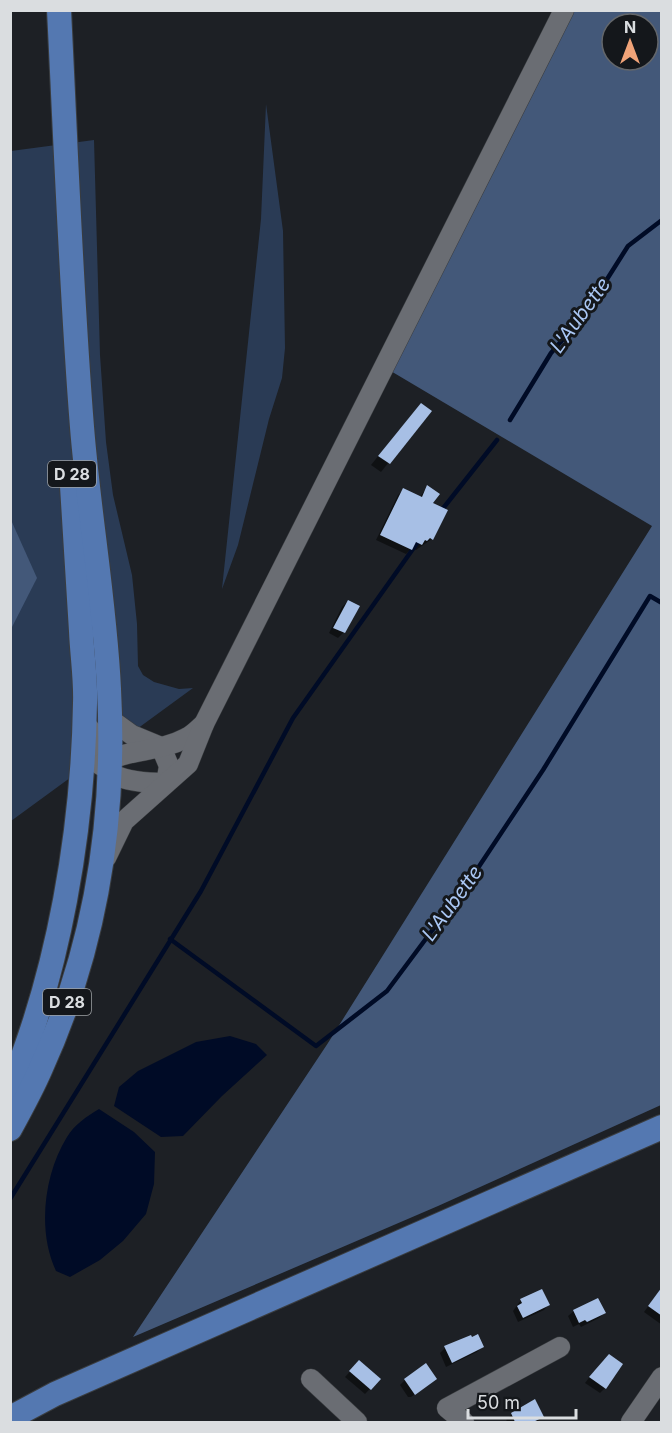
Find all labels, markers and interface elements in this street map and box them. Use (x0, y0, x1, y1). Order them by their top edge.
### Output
north arrow (600, 12, 660, 72)
text: N (624, 17, 636, 37)
water label: L'Aubette (545, 273, 615, 357)
road number: D 28 (48, 461, 96, 487)
water label: L'Aubette (417, 861, 487, 945)
road number: D 28 (43, 989, 91, 1015)
scale bar (468, 1382, 576, 1420)
text: 50 m (477, 1392, 520, 1413)

